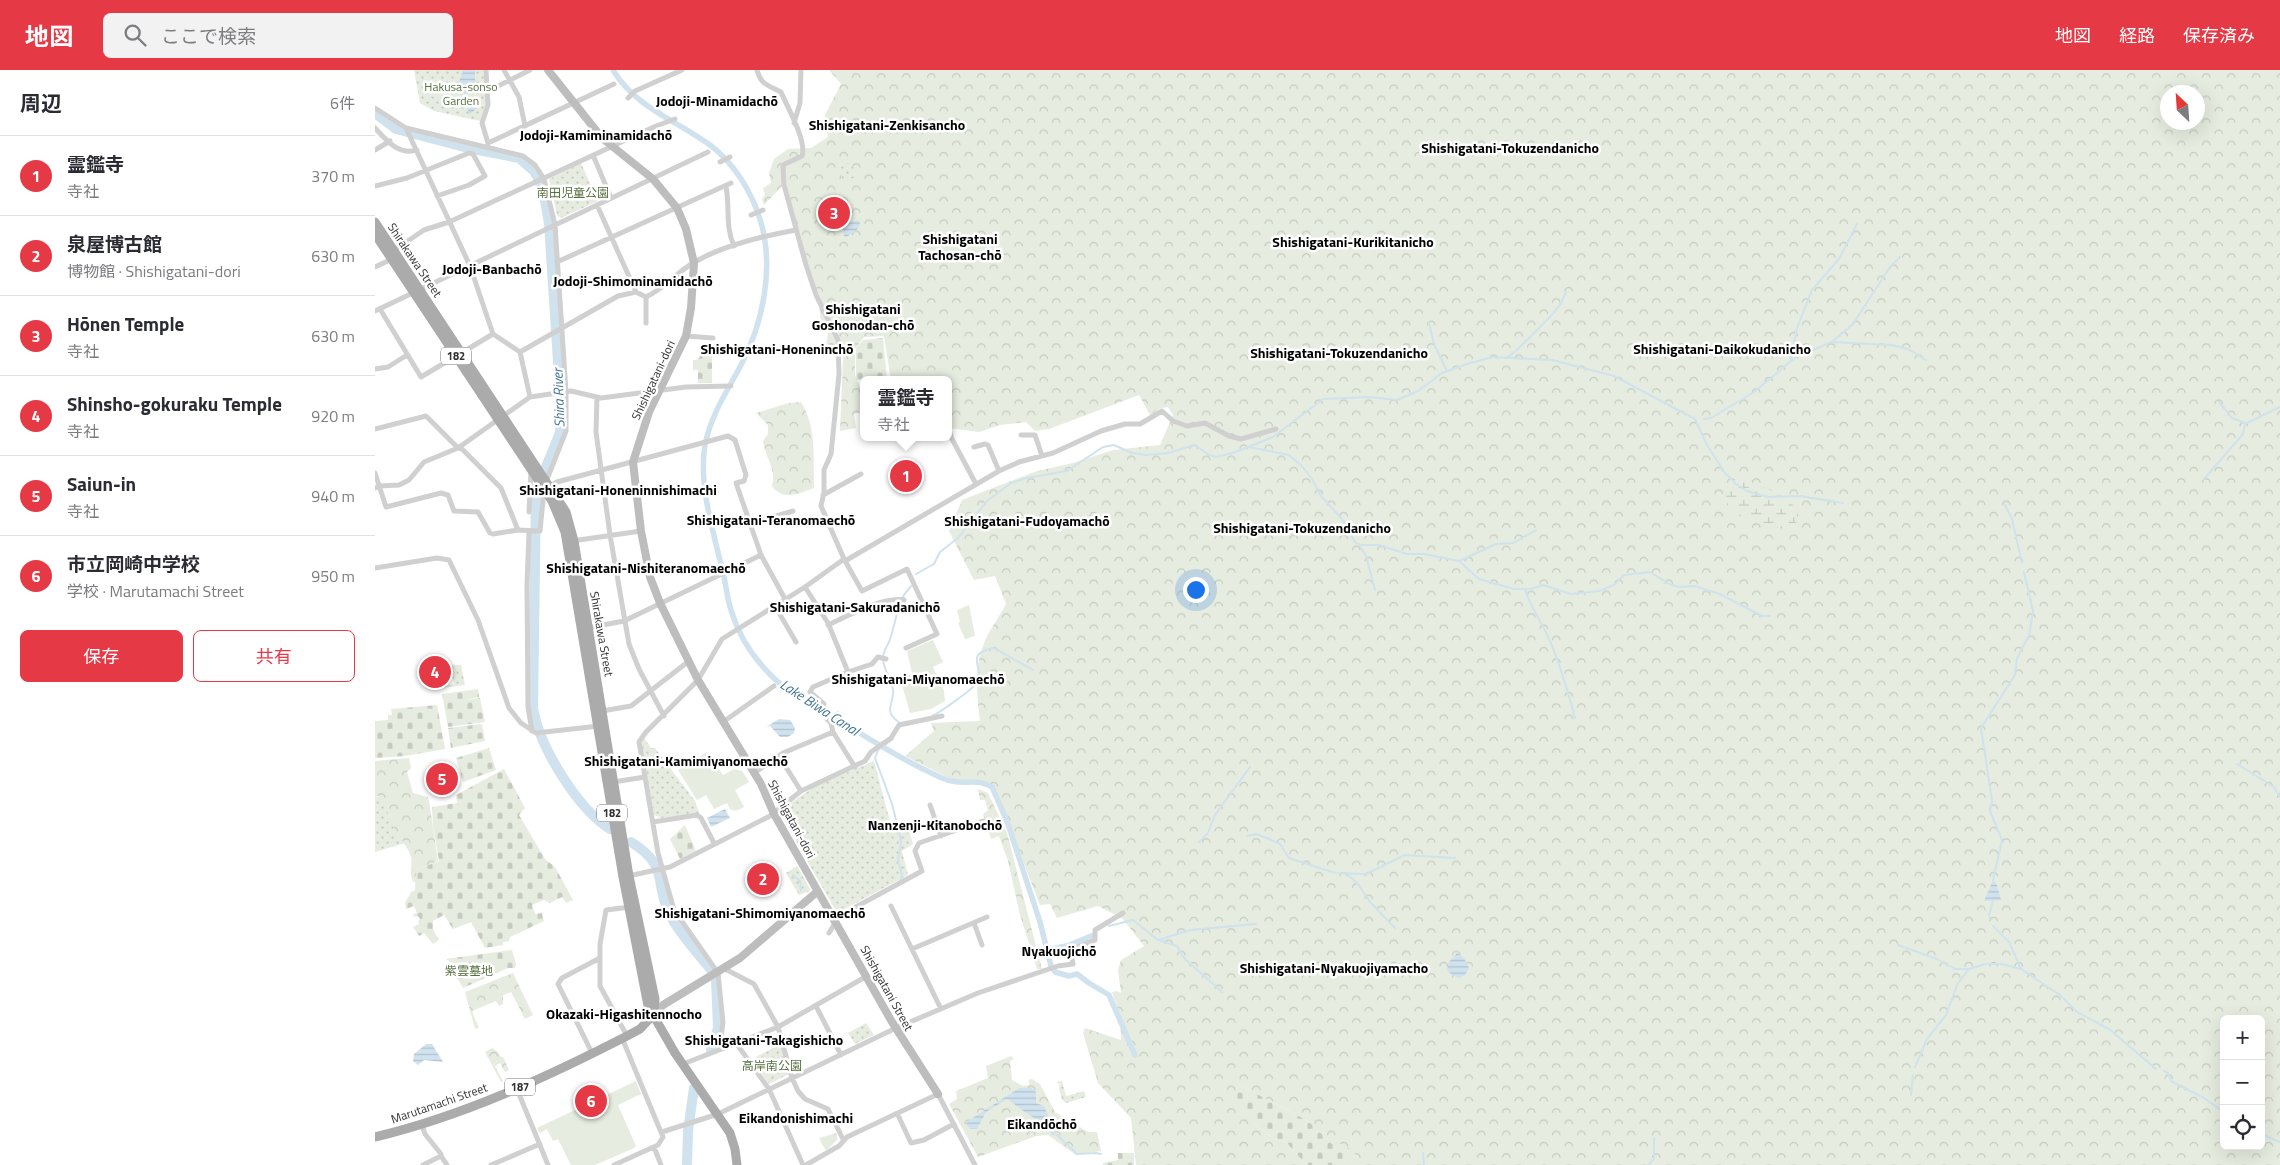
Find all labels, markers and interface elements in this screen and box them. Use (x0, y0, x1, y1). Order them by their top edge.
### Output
search box (103, 13, 453, 58)
text: 地図 (25, 18, 73, 54)
icon: search (121, 21, 149, 49)
text: ここで検索 (161, 21, 256, 50)
text: 地図 (2055, 22, 2091, 49)
text: 経路 (2119, 22, 2155, 49)
text: 保存済み (2183, 22, 2255, 49)
park label: Hakusa-sonso Garden (424, 77, 498, 110)
north arrow (2160, 85, 2205, 130)
text: 周辺 (20, 87, 62, 119)
district label: Jodoji-Minamidachō (656, 90, 778, 111)
text: 6件 (330, 91, 355, 115)
district label: Shishigatani-Zenkisancho (809, 114, 965, 135)
district label: Jodoji-Kamiminamidachō (520, 124, 672, 145)
district label: Shishigatani-Tokuzendanicho (1421, 137, 1599, 158)
text: 霊鑑寺 (67, 149, 124, 178)
text: 1 (32, 164, 40, 188)
text: 370 m (311, 164, 355, 188)
text: 寺社 (67, 179, 99, 203)
park label: 南田児童公園 (537, 183, 609, 202)
pin: 3 (818, 194, 850, 232)
street label: Shirakawa Street (383, 219, 447, 302)
district label: Shishigatani Tachosan-chō (918, 228, 1002, 265)
text: 泉屋博古館 (67, 229, 162, 258)
district label: Shishigatani-Kurikitanicho (1272, 231, 1434, 252)
text: 2 (32, 244, 40, 268)
text: 630 m (311, 244, 355, 268)
district label: Jodoji-Banbachō (442, 258, 542, 279)
text: 博物館 · Shishigatani-dori (67, 259, 241, 283)
district label: Jodoji-Shimominamidachō (553, 270, 713, 291)
district label: Shishigatani Goshonodan-chō (812, 298, 914, 335)
text: Hōnen Temple (67, 309, 184, 338)
text: 3 (32, 324, 40, 348)
text: 630 m (311, 324, 355, 348)
street label: Shishigatani-dori (626, 337, 680, 423)
district label: Shishigatani-Honeninchō (700, 338, 854, 359)
district label: Shishigatani-Daikokudanicho (1633, 338, 1811, 359)
text: 寺社 (67, 339, 99, 363)
district label: Shishigatani-Tokuzendanicho (1250, 342, 1428, 363)
road number: 182 (441, 348, 471, 364)
water label: Shira River (546, 367, 570, 428)
popup (860, 376, 952, 441)
text: 霊鑑寺 (877, 382, 935, 411)
text: Shinsho-gokuraku Temple (67, 389, 282, 418)
text: 4 (32, 404, 40, 428)
text: 920 m (311, 404, 355, 428)
text: 寺社 (877, 412, 910, 436)
text: 寺社 (67, 419, 99, 443)
pin: 1 (890, 457, 922, 495)
text: Saiun-in (67, 469, 136, 498)
district label: Shishigatani-Honeninnishimachi (519, 479, 717, 500)
text: 5 (32, 484, 40, 508)
text: 940 m (311, 484, 355, 508)
text: 寺社 (67, 499, 99, 523)
district label: Shishigatani-Teranomaechō (687, 509, 855, 530)
district label: Shishigatani-Fudoyamachō (944, 510, 1110, 531)
district label: Shishigatani-Tokuzendanicho (1213, 517, 1391, 538)
text: 市立岡崎中学校 (67, 549, 200, 578)
district label: Shishigatani-Nishiteranomaechō (546, 557, 746, 578)
text: 6 (32, 564, 40, 588)
text: 950 m (311, 564, 355, 588)
your location (1183, 577, 1209, 603)
text: 学校 · Marutamachi Street (67, 579, 244, 603)
street label: Shirakawa Street (585, 590, 619, 679)
district label: Shishigatani-Sakuradanichō (770, 596, 940, 617)
button: 保存 (20, 630, 183, 682)
button: 共有 (193, 630, 355, 682)
pin: 4 (419, 653, 451, 691)
district label: Shishigatani-Miyanomaechō (831, 668, 1005, 689)
water label: Lake Biwa Canal (776, 674, 865, 742)
district label: Shishigatani-Kamimiyanomaechō (584, 750, 788, 771)
pin: 5 (426, 760, 458, 798)
street label: Shishigatani-dori (763, 776, 821, 862)
road number: 182 (597, 804, 627, 821)
district label: Nanzenji-Kitanobochō (868, 814, 1002, 835)
pin: 2 (747, 860, 779, 898)
district label: Shishigatani-Shimomiyanomaechō (655, 902, 865, 923)
district label: Nyakuojichō (1022, 940, 1096, 961)
street label: Shishigatani Street (856, 942, 919, 1035)
district label: Shishigatani-Nyakuojiyamacho (1240, 957, 1428, 978)
park label: 紫雲墓地 (445, 961, 493, 980)
district label: Okazaki-Higashitennocho (546, 1003, 702, 1024)
map controls (2220, 1015, 2265, 1150)
button: + (2220, 1015, 2265, 1060)
district label: Shishigatani-Takagishicho (685, 1029, 843, 1050)
park label: 高岸南公園 (742, 1056, 802, 1075)
button: − (2220, 1060, 2265, 1105)
street label: Marutamachi Street (388, 1077, 490, 1128)
road number: 187 (505, 1079, 535, 1096)
pin: 6 (575, 1082, 607, 1120)
button: locate (2220, 1105, 2265, 1150)
district label: Eikandonishimachi (739, 1107, 853, 1128)
district label: Eikandōchō (1007, 1113, 1077, 1134)

